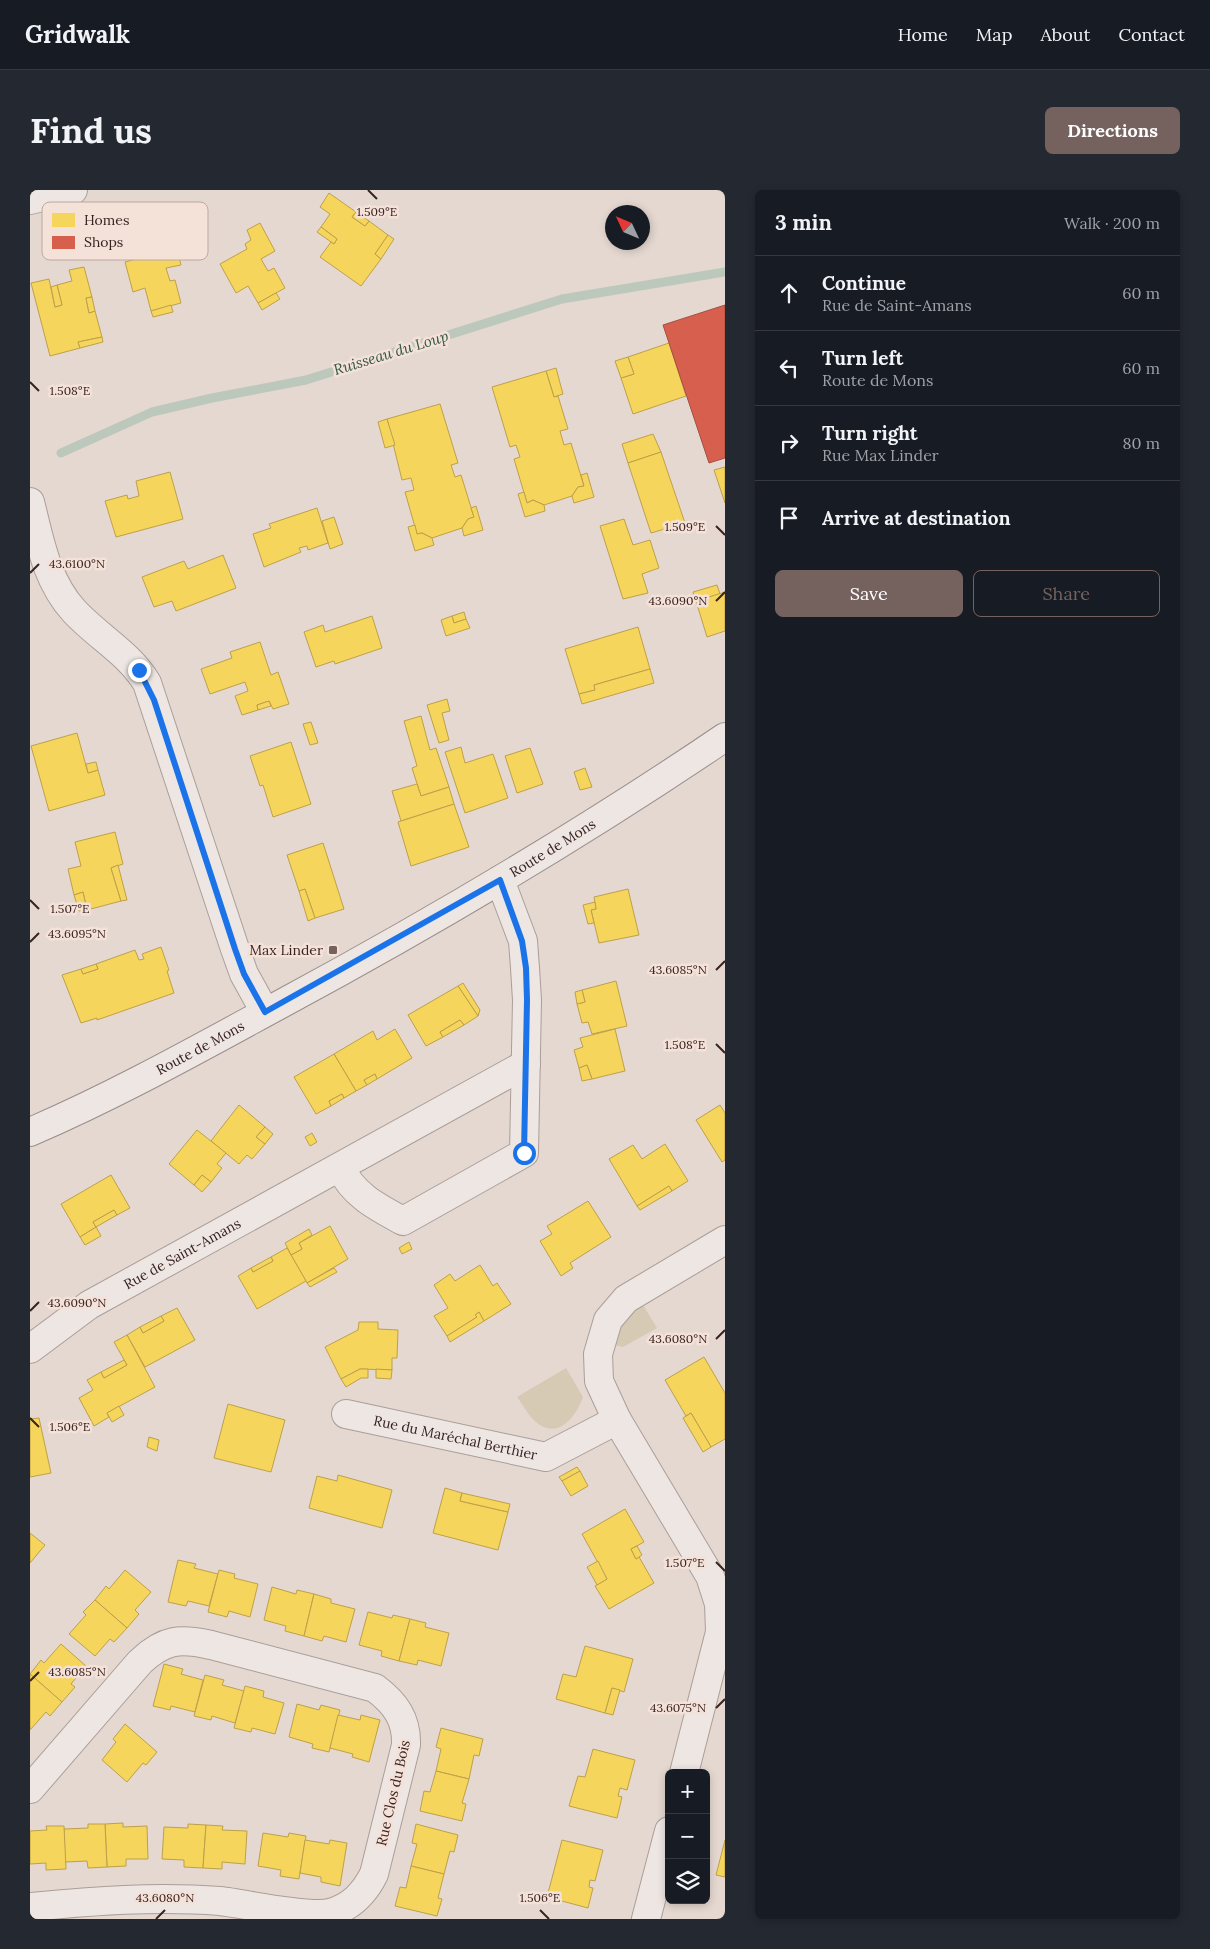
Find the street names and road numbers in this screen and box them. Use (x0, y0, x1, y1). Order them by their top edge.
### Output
street label: Route de Mons (506, 815, 599, 881)
street label: Route de Mons (153, 1017, 247, 1079)
street label: Rue de Saint-Amans (120, 1214, 244, 1293)
street label: Rue du Maréchal Berthier (372, 1411, 539, 1464)
street label: Rue Clos du Bois (372, 1738, 414, 1848)

